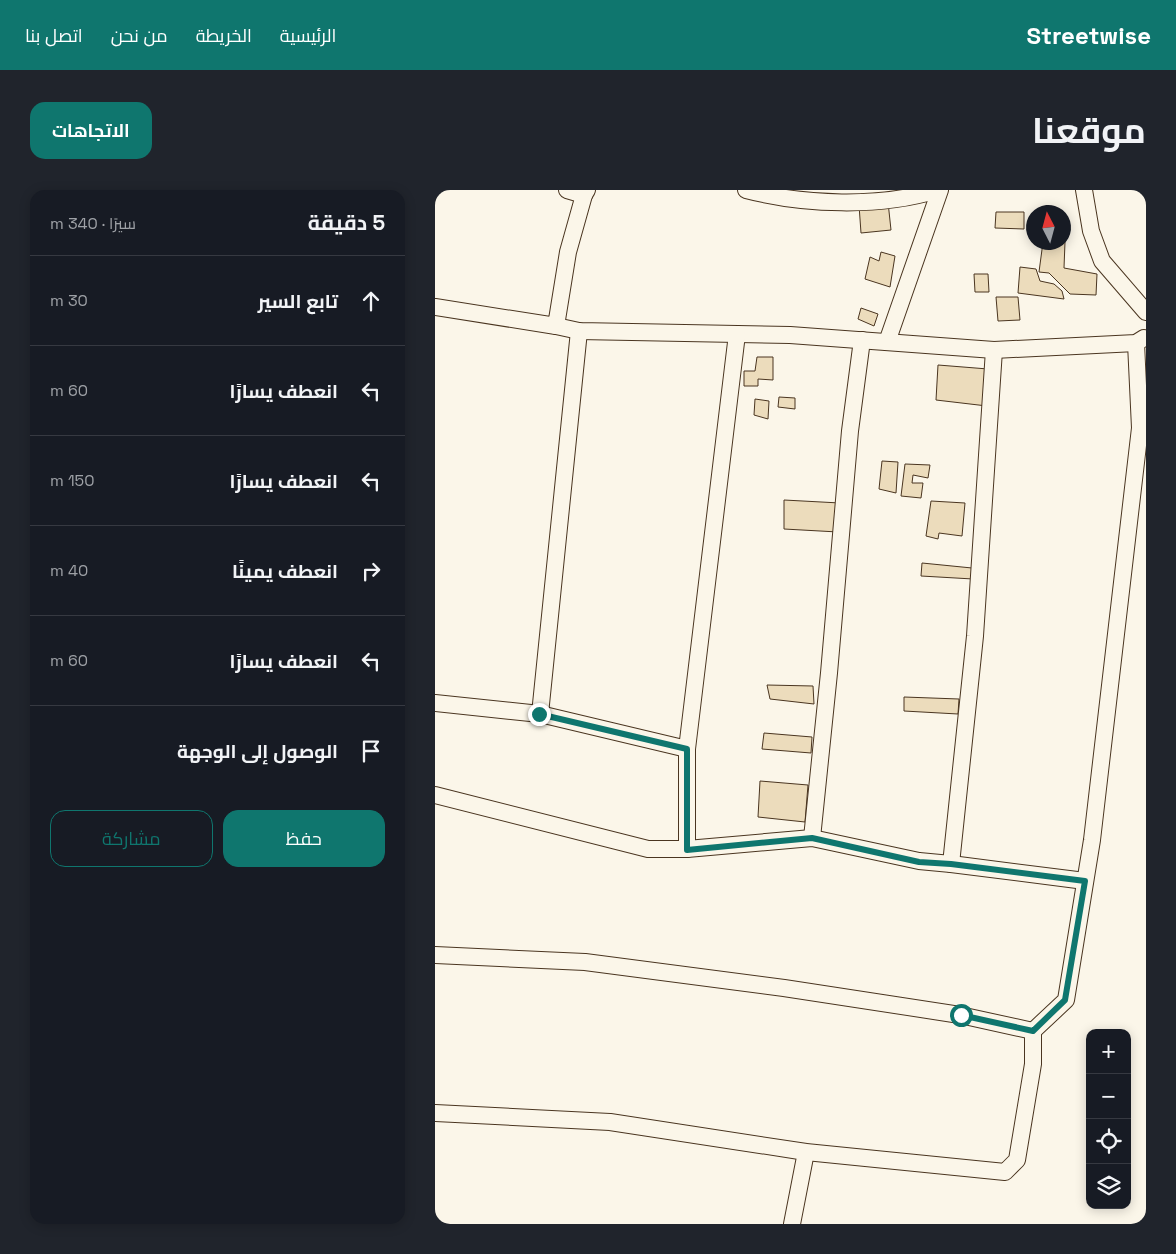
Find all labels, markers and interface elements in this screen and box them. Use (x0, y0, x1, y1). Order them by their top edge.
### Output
text: Streetwise (1027, 20, 1151, 51)
text: اتصل بنا (25, 24, 83, 47)
text: من نحن (111, 24, 168, 47)
text: الخريطة (196, 24, 252, 47)
text: الرئيسية (280, 24, 336, 47)
button: الاتجاهات (30, 102, 152, 159)
text: موقعنا (1032, 109, 1146, 153)
north arrow (1026, 205, 1071, 250)
text: 5 دقيقة (308, 209, 385, 236)
text: سيرًا · 340 m (50, 213, 136, 234)
icon: ahead (357, 287, 385, 315)
text: تابع السير (258, 289, 338, 314)
text: 30 m (50, 290, 88, 311)
icon: left (357, 377, 385, 405)
text: انعطف يسارًا (230, 379, 338, 404)
text: 60 m (50, 380, 88, 401)
icon: left (357, 467, 385, 495)
text: انعطف يسارًا (230, 469, 338, 494)
text: 150 m (50, 470, 94, 491)
icon: right (357, 557, 385, 585)
text: انعطف يمينًا (232, 559, 338, 584)
text: 40 m (50, 560, 88, 581)
icon: left (357, 647, 385, 675)
text: انعطف يسارًا (230, 649, 338, 674)
text: 60 m (50, 650, 88, 671)
route end (528, 703, 551, 726)
icon: arrive (357, 737, 385, 765)
text: الوصول إلى الوجهة (177, 739, 338, 764)
button: مشاركة (50, 810, 213, 867)
button: حفظ (223, 810, 385, 867)
route start (950, 1004, 973, 1027)
map controls (1086, 1029, 1131, 1209)
button: + (1086, 1029, 1131, 1074)
button: − (1086, 1074, 1131, 1119)
button: locate (1086, 1119, 1131, 1164)
button: layers (1086, 1164, 1131, 1209)

